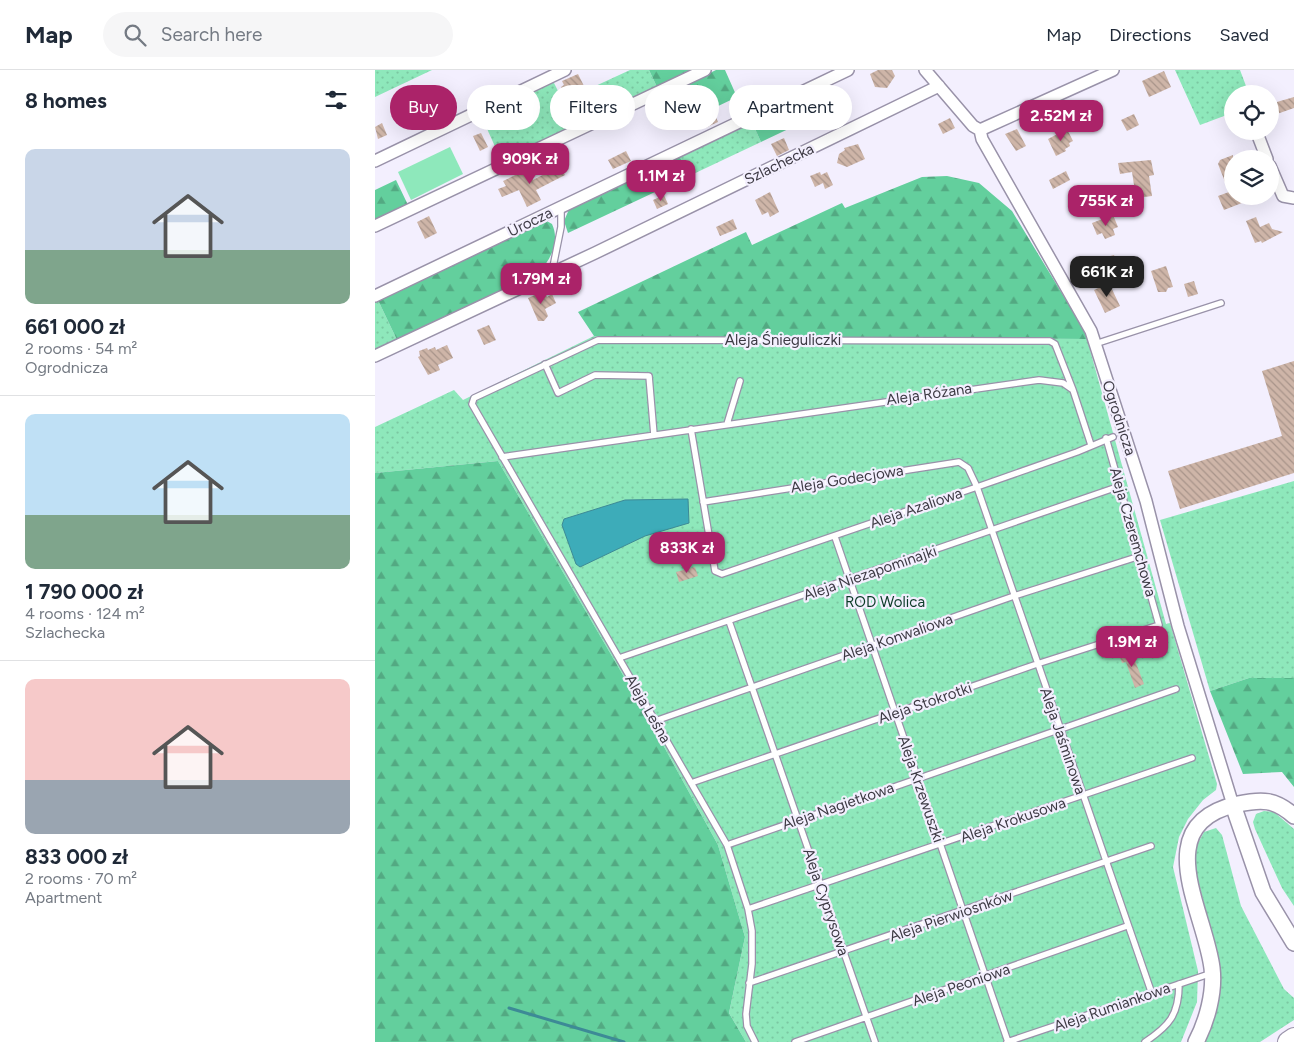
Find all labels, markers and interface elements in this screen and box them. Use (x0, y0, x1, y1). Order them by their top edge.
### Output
search box (103, 12, 453, 57)
text: Map (25, 20, 73, 49)
icon: search (121, 21, 149, 49)
text: Search here (161, 23, 262, 46)
text: Map (1046, 24, 1081, 46)
text: Directions (1109, 24, 1191, 46)
text: Saved (1219, 24, 1269, 46)
chip: Buy (390, 85, 457, 130)
chip: Rent (467, 85, 540, 130)
chip: Filters (550, 85, 635, 130)
chip: New (645, 85, 719, 130)
chip: Apartment (729, 85, 852, 130)
map controls (1224, 85, 1279, 205)
button: locate (1224, 85, 1279, 140)
icon: filters (322, 86, 350, 114)
text: 8 homes (25, 88, 107, 113)
pin: 2.52M zł (1009, 100, 1113, 142)
text: 2.52M zł (1030, 106, 1092, 125)
street label: Szlachecka (741, 139, 817, 189)
pin: 909K zł (484, 142, 576, 185)
text: 909K zł (502, 149, 558, 168)
button: layers (1224, 150, 1279, 205)
pin: 1.1M zł (615, 160, 707, 202)
text: 1.1M zł (637, 166, 685, 185)
icon: home (143, 181, 233, 271)
pin: 755K zł (1060, 184, 1152, 227)
text: 755K zł (1079, 191, 1133, 210)
street label: Urocza (505, 203, 555, 241)
pin: 661K zł (1061, 256, 1153, 298)
pin: 1.79M zł (489, 262, 593, 305)
text: 661K zł (1081, 262, 1133, 281)
text: 1.79M zł (512, 269, 570, 288)
text: 661 000 zł (25, 314, 125, 339)
street label: Aleja Śnieguliczki (725, 331, 841, 349)
text: 2 rooms · 54 m² (25, 339, 137, 358)
text: Ogrodnicza (25, 358, 108, 377)
street label: Ogrodnicza (1098, 378, 1140, 458)
street label: Aleja Różana (885, 379, 973, 409)
icon: home (143, 447, 233, 537)
street label: Aleja Godecjowa (789, 461, 905, 497)
street label: Aleja Czeremchowa (1106, 465, 1160, 599)
street label: Aleja Azaliowa (867, 484, 965, 532)
pin: 833K zł (641, 532, 733, 574)
text: 833K zł (660, 538, 714, 557)
street label: Aleja Niezapominajki (801, 542, 939, 604)
text: 1 790 000 zł (25, 579, 143, 604)
park label: ROD Wolica (845, 593, 925, 611)
text: 4 rooms · 124 m² (25, 604, 145, 623)
street label: Aleja Konwaliowa (839, 609, 955, 665)
text: Szlachecka (25, 623, 105, 642)
pin: 1.9M zł (1086, 626, 1178, 668)
text: 1.9M zł (1107, 632, 1157, 651)
street label: Aleja Leśna (621, 672, 675, 746)
street label: Aleja Stokrotki (876, 679, 974, 727)
street label: Aleja Jaśminowa (1036, 685, 1090, 797)
icon: home (143, 712, 233, 802)
street label: Aleja Krzewuszki (894, 733, 948, 845)
street label: Aleja Nagietkowa (780, 778, 896, 834)
street label: Aleja Krokusowa (958, 794, 1068, 846)
text: 833 000 zł (25, 844, 128, 869)
street label: Aleja Cyprysowa (799, 846, 853, 958)
text: 2 rooms · 70 m² (25, 869, 137, 888)
street label: Aleja Pierwiosnków (887, 886, 1015, 946)
text: Apartment (25, 888, 102, 907)
street label: Aleja Peoniowa (910, 960, 1012, 1010)
street label: Aleja Rumiankowa (1051, 979, 1173, 1035)

